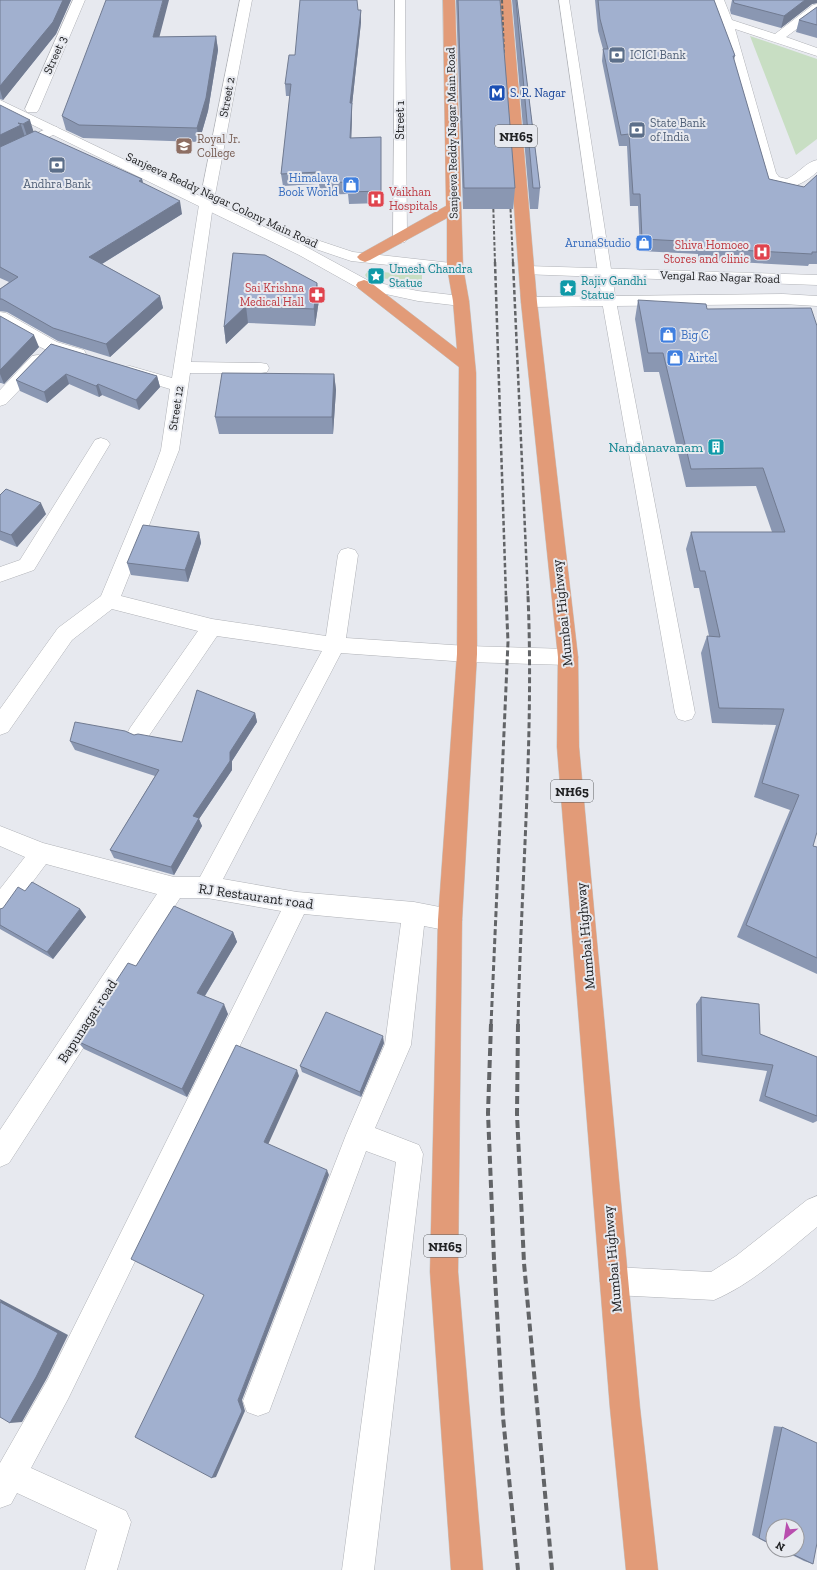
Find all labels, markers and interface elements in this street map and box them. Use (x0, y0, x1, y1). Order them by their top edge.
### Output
street label: Street 3 (40, 34, 70, 76)
bank icon: ICICI Bank (607, 45, 627, 65)
street label: Sanjeeva Reddy Nagar Main Road (443, 47, 461, 219)
place label: ICICI Bank (630, 48, 686, 62)
street label: Street 2 (216, 76, 238, 118)
metro station icon: S. R. Nagar (487, 83, 507, 103)
place label: S. R. Nagar (510, 86, 566, 100)
street label: Street 1 (393, 100, 407, 139)
place label: State Bank of India (650, 116, 706, 144)
bank icon: State Bank of India (627, 120, 647, 140)
road number: NH65 (495, 125, 537, 147)
place label: Royal Jr. College (197, 132, 240, 160)
school or university icon: Royal Jr. College (174, 136, 194, 156)
street label: Sanjeeva Reddy Nagar Colony Main Road (123, 149, 321, 252)
bank icon: Andhra Bank (47, 155, 67, 175)
place label: Himalaya Book World (278, 171, 338, 199)
shop icon: Himalaya Book World (341, 175, 361, 195)
place label: Andhra Bank (23, 177, 92, 191)
place label: Vaikhan Hospitals (388, 185, 438, 213)
hospital icon: Vaikhan Hospitals (366, 189, 386, 209)
shop icon: ArunaStudio (634, 233, 654, 253)
place label: ArunaStudio (565, 236, 631, 250)
place label: Shiva Homoeo Stores and clinic (663, 238, 749, 266)
hospital icon: Shiva Homoeo Stores and clinic (752, 242, 772, 262)
place label: Umesh Chandra Statue (389, 262, 473, 290)
place icon: Umesh Chandra Statue (366, 266, 386, 286)
street label: Vengal Rao Nagar Road (659, 268, 781, 286)
place label: Rajiv Gandhi Statue (581, 274, 647, 302)
place icon: Rajiv Gandhi Statue (558, 278, 578, 298)
place label: Sai Krishna Medical Hall (240, 281, 304, 309)
pharmacy icon: Sai Krishna Medical Hall (307, 285, 327, 305)
shop icon: Big C (658, 325, 678, 345)
place label: Big C (681, 328, 709, 342)
shop icon: Airtel (665, 348, 685, 368)
place label: Airtel (688, 351, 717, 365)
street label: Street 12 (166, 385, 186, 431)
building icon: Nandanavanam (706, 437, 726, 457)
place label: Nandanavanam (609, 439, 703, 456)
street label: Mumbai Highway (548, 558, 577, 667)
road number: NH65 (551, 780, 593, 802)
street label: RJ Restaurant road (197, 880, 315, 913)
street label: Mumbai Highway (572, 881, 599, 990)
street label: Bapunagar road (54, 976, 121, 1066)
street label: Mumbai Highway (599, 1204, 626, 1313)
road number: NH65 (424, 1235, 466, 1257)
north arrow (765, 1518, 805, 1558)
text: N (773, 1538, 787, 1554)

